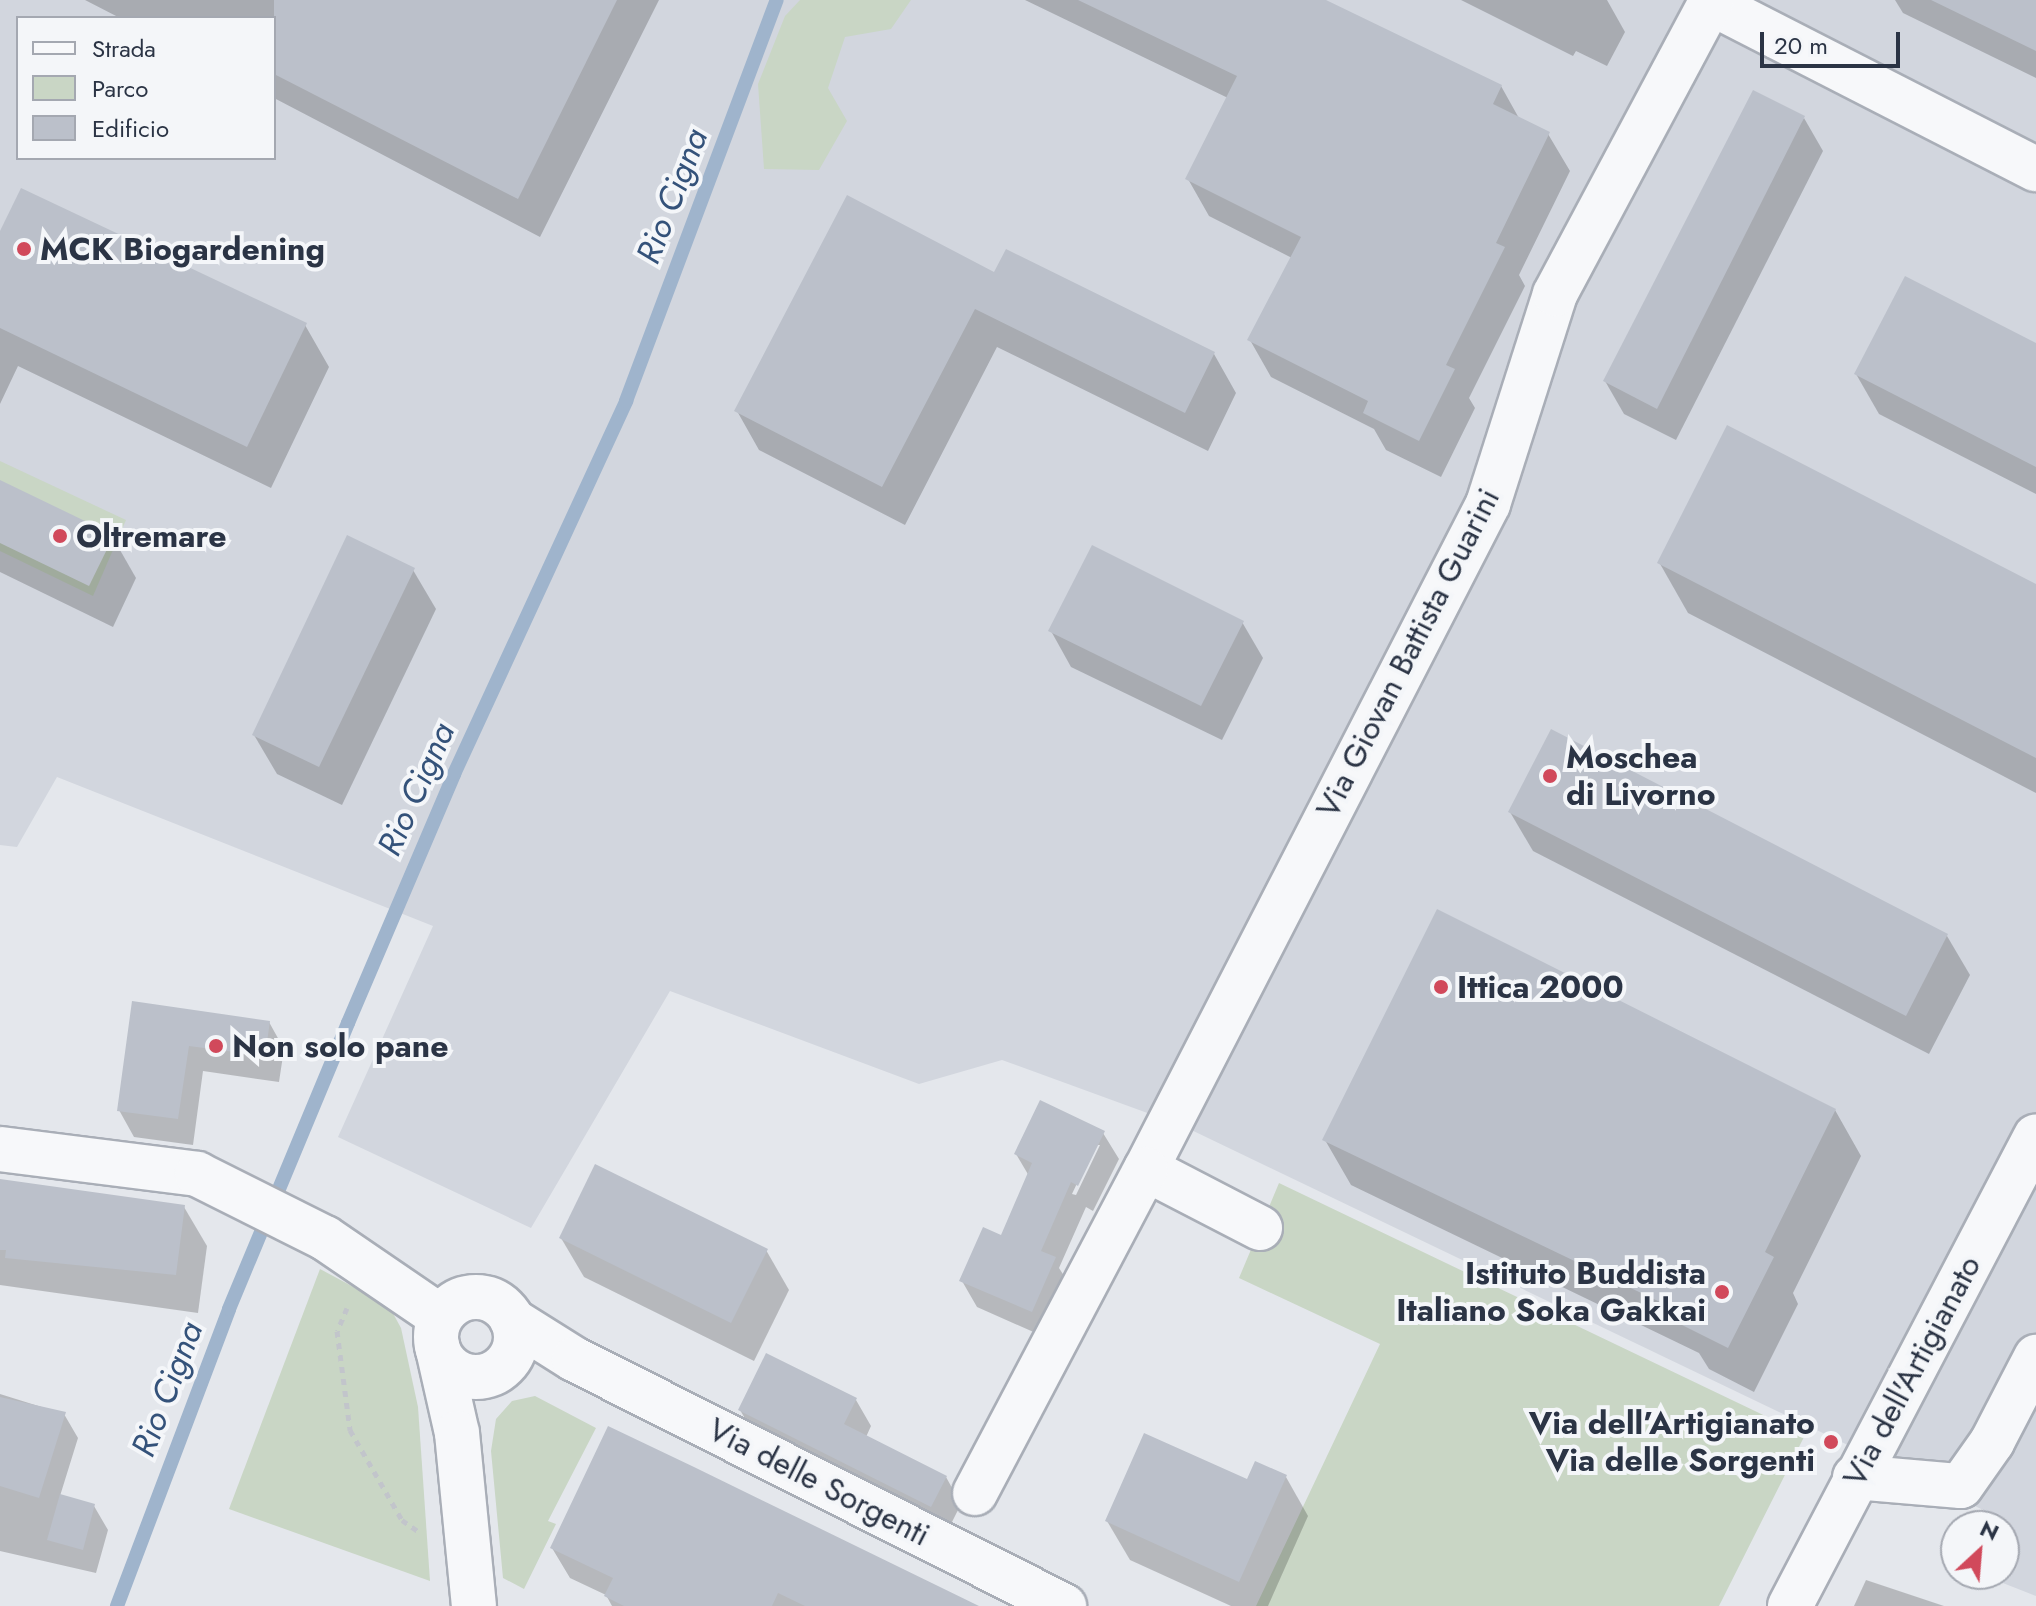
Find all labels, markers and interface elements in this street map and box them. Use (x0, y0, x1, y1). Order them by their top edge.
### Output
legend (16, 16, 276, 160)
scale bar (1764, 16, 1904, 66)
text: 20 m (1774, 28, 1828, 63)
text: Strada (92, 31, 156, 66)
text: Parco (92, 71, 148, 106)
text: Edificio (92, 111, 169, 146)
water label: Rio Cigna (628, 123, 716, 269)
place label: MCK Biogardening (40, 230, 325, 268)
marker: MCK Biogardening (15, 240, 33, 258)
street label: Via Giovan Battista Guarini (1308, 482, 1508, 824)
place label: Oltremare (76, 517, 227, 555)
marker: Oltremare (51, 527, 69, 545)
water label: Rio Cigna (369, 716, 463, 862)
place label: Moschea di Livorno (1566, 739, 1716, 814)
marker: Moschea di Livorno (1541, 767, 1559, 785)
place label: Ittica 2000 (1457, 968, 1624, 1006)
marker: Ittica 2000 (1432, 978, 1450, 996)
place label: Non solo pane (232, 1027, 449, 1065)
marker: Non solo pane (207, 1037, 225, 1055)
street label: Via dell'Artigianato (1835, 1249, 1989, 1493)
place label: Istituto Buddista Italiano Soka Gakkai (1396, 1255, 1706, 1330)
marker: Istituto Buddista Italiano Soka Gakkai (1713, 1283, 1731, 1301)
water label: Rio Cigna (123, 1316, 211, 1462)
place label: Via dell’Artigianato Via delle Sorgenti (1529, 1405, 1815, 1480)
street label: Via delle Sorgenti (702, 1410, 936, 1554)
marker: Via dell’Artigianato Via delle Sorgenti (1822, 1433, 1840, 1451)
north arrow (1940, 1510, 2020, 1590)
text: N (1975, 1512, 2005, 1548)

